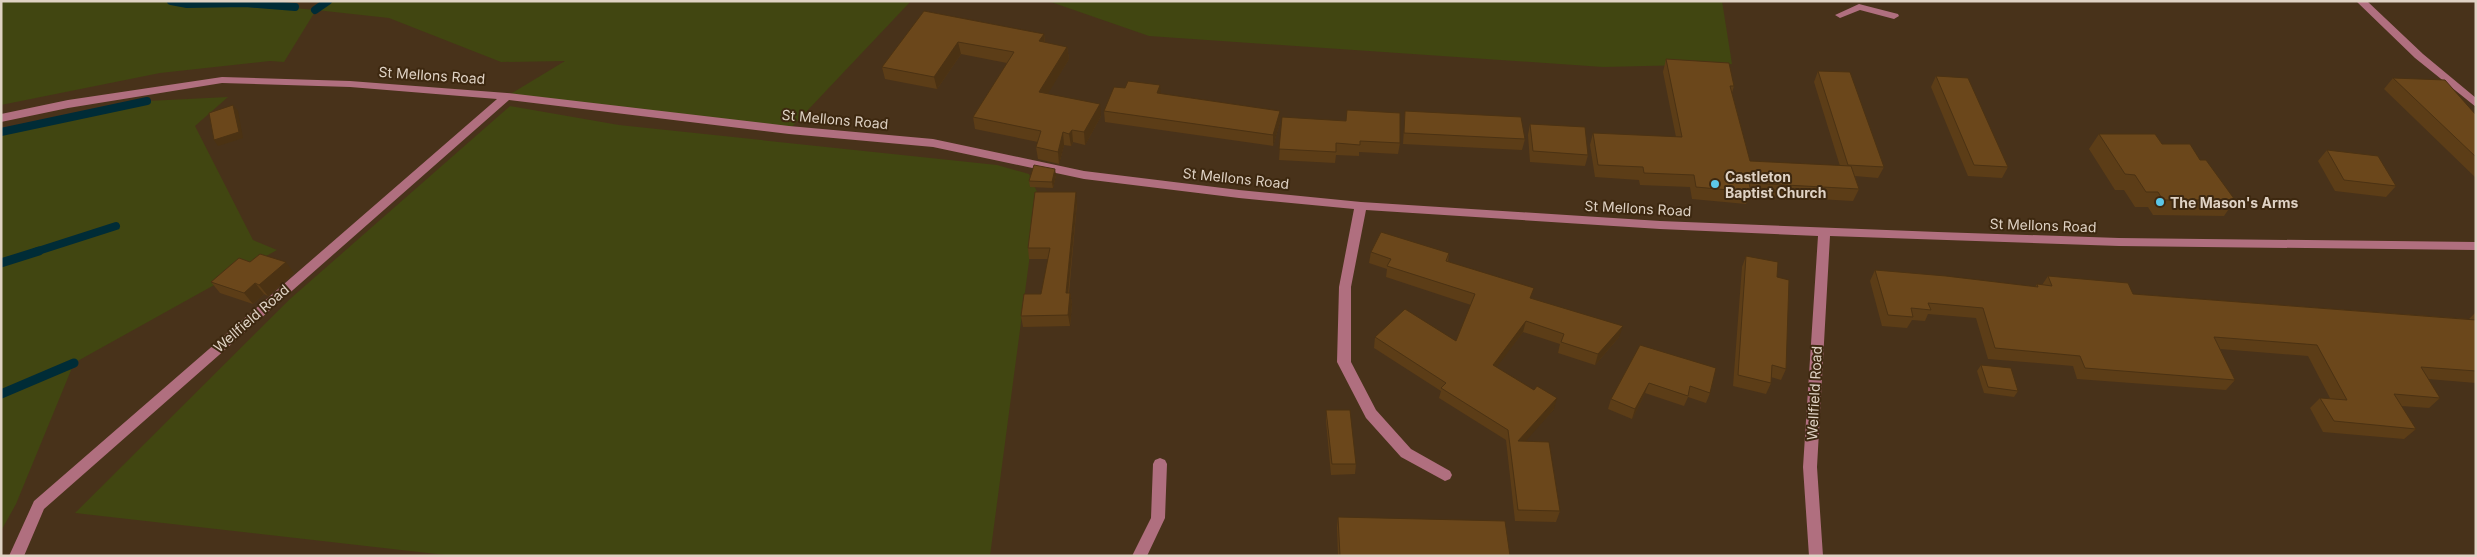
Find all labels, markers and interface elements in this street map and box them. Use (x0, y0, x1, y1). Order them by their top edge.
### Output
street label: St Mellons Road (378, 63, 486, 87)
street label: St Mellons Road (781, 106, 889, 132)
street label: St Mellons Road (1182, 164, 1290, 192)
place label: Castleton Baptist Church (1725, 168, 1827, 201)
marker: Castleton Baptist Church (1709, 178, 1721, 190)
place label: The Mason's Arms (2170, 194, 2299, 211)
marker: The Mason's Arms (2154, 196, 2166, 208)
street label: St Mellons Road (1584, 197, 1692, 219)
street label: St Mellons Road (1989, 215, 2097, 235)
street label: Wellfield Road (210, 281, 292, 355)
street label: Wellfield Road (1803, 345, 1825, 441)

